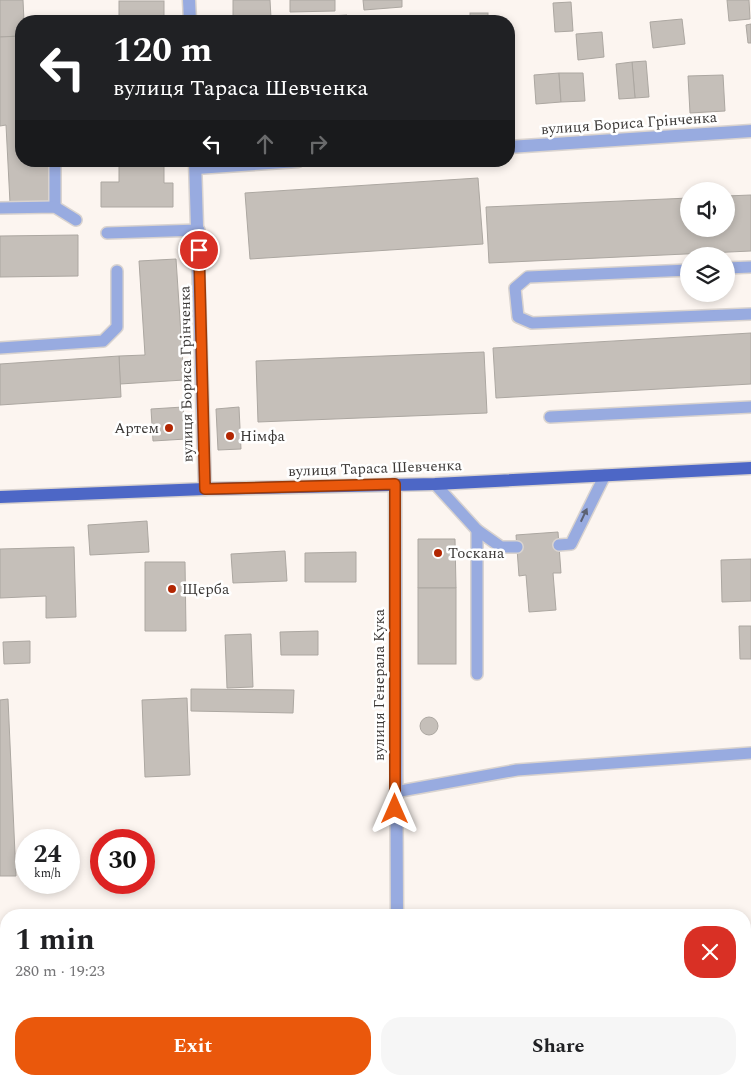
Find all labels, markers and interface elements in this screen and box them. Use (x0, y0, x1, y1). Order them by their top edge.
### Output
text: 120 m (113, 24, 212, 77)
icon: left (30, 35, 95, 100)
text: вулиця Тараса Шевченка (113, 72, 368, 105)
street label: вулиця Бориса Грінченка (540, 106, 719, 141)
icon: left (198, 130, 226, 158)
icon: ahead (251, 130, 279, 158)
icon: right (304, 130, 332, 158)
map controls (680, 182, 735, 302)
button: sound (680, 182, 735, 237)
pin (178, 229, 220, 271)
icon: arrive (185, 236, 213, 264)
button: layers (680, 247, 735, 302)
street label: вулиця Бориса Грінченка (173, 285, 200, 462)
place label: Артем (114, 417, 159, 440)
marker: Артем (163, 422, 175, 434)
place label: Німфа (240, 425, 286, 448)
marker: Німфа (224, 430, 236, 442)
street label: вулиця Тараса Шевченка (288, 454, 463, 483)
one-way arrow (580, 507, 589, 522)
place label: Тоскана (448, 542, 505, 565)
marker: Тоскана (432, 547, 444, 559)
place label: Щерба (182, 578, 230, 601)
marker: Щерба (166, 583, 178, 595)
street label: вулиця Генерала Кука (368, 608, 391, 761)
position arrow (368, 782, 420, 834)
speed limit sign: 30 (90, 829, 155, 894)
text: 24 (33, 836, 62, 874)
text: km/h (34, 864, 61, 883)
text: 1 min (15, 917, 95, 963)
button: close (684, 926, 736, 978)
text: 280 m · 19:23 (15, 959, 105, 983)
button: Exit (15, 1017, 371, 1075)
button: Share (381, 1017, 736, 1075)

